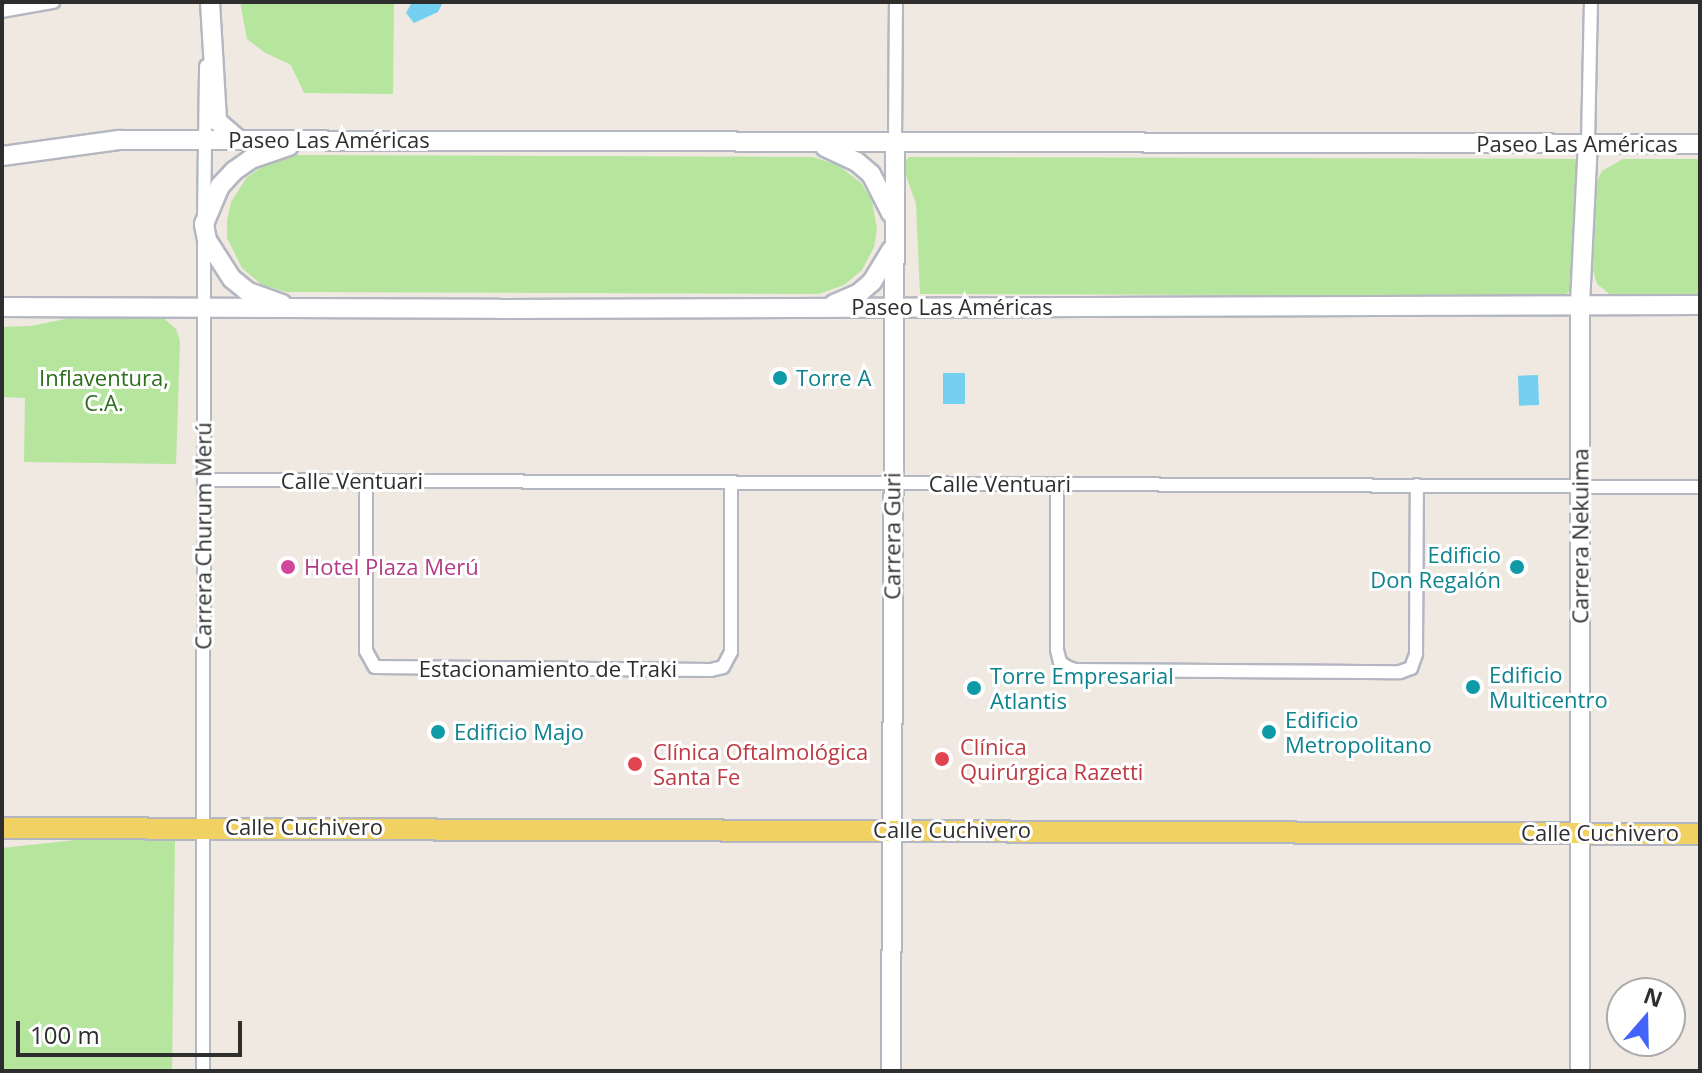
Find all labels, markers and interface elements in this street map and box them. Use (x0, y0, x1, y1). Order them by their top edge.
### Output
street label: Paseo Las Américas (228, 127, 430, 153)
street label: Paseo Las Américas (1476, 131, 1678, 157)
street label: Paseo Las Américas (851, 294, 1053, 320)
park label: Inflaventura, C.A. (39, 364, 169, 416)
place label: Torre A (796, 365, 871, 391)
marker: Torre A (771, 369, 789, 387)
street label: Carrera Churum Merú (190, 422, 216, 650)
street label: Carrera Nekuima (1567, 448, 1593, 624)
street label: Calle Ventuari (281, 468, 423, 494)
street label: Calle Ventuari (929, 471, 1071, 497)
street label: Carrera Guri (879, 472, 905, 600)
place label: Edificio Don Regalón (1370, 541, 1501, 592)
place label: Hotel Plaza Merú (304, 554, 479, 580)
marker: Hotel Plaza Merú (279, 558, 297, 576)
marker: Edificio Don Regalón (1508, 558, 1526, 576)
street label: Estacionamiento de Traki (419, 656, 677, 682)
place label: Edificio Multicentro (1489, 661, 1608, 712)
place label: Torre Empresarial Atlantis (990, 662, 1174, 714)
marker: Edificio Multicentro (1464, 678, 1482, 696)
marker: Torre Empresarial Atlantis (965, 679, 983, 697)
place label: Edificio Metropolitano (1285, 706, 1432, 758)
place label: Edificio Majo (454, 719, 584, 745)
marker: Edificio Majo (429, 723, 447, 741)
marker: Edificio Metropolitano (1260, 723, 1278, 741)
place label: Clínica Quirúrgica Razetti (960, 733, 1143, 784)
place label: Clínica Oftalmológica Santa Fe (653, 738, 868, 790)
marker: Clínica Quirúrgica Razetti (931, 748, 953, 770)
marker: Clínica Oftalmológica Santa Fe (624, 753, 646, 775)
street label: Calle Cuchivero (225, 814, 383, 840)
street label: Calle Cuchivero (873, 817, 1031, 843)
street label: Calle Cuchivero (1521, 820, 1679, 846)
north arrow (1606, 977, 1686, 1057)
text: N (1640, 979, 1667, 1013)
scale bar (20, 1005, 246, 1055)
text: 100 m (30, 1018, 100, 1051)

